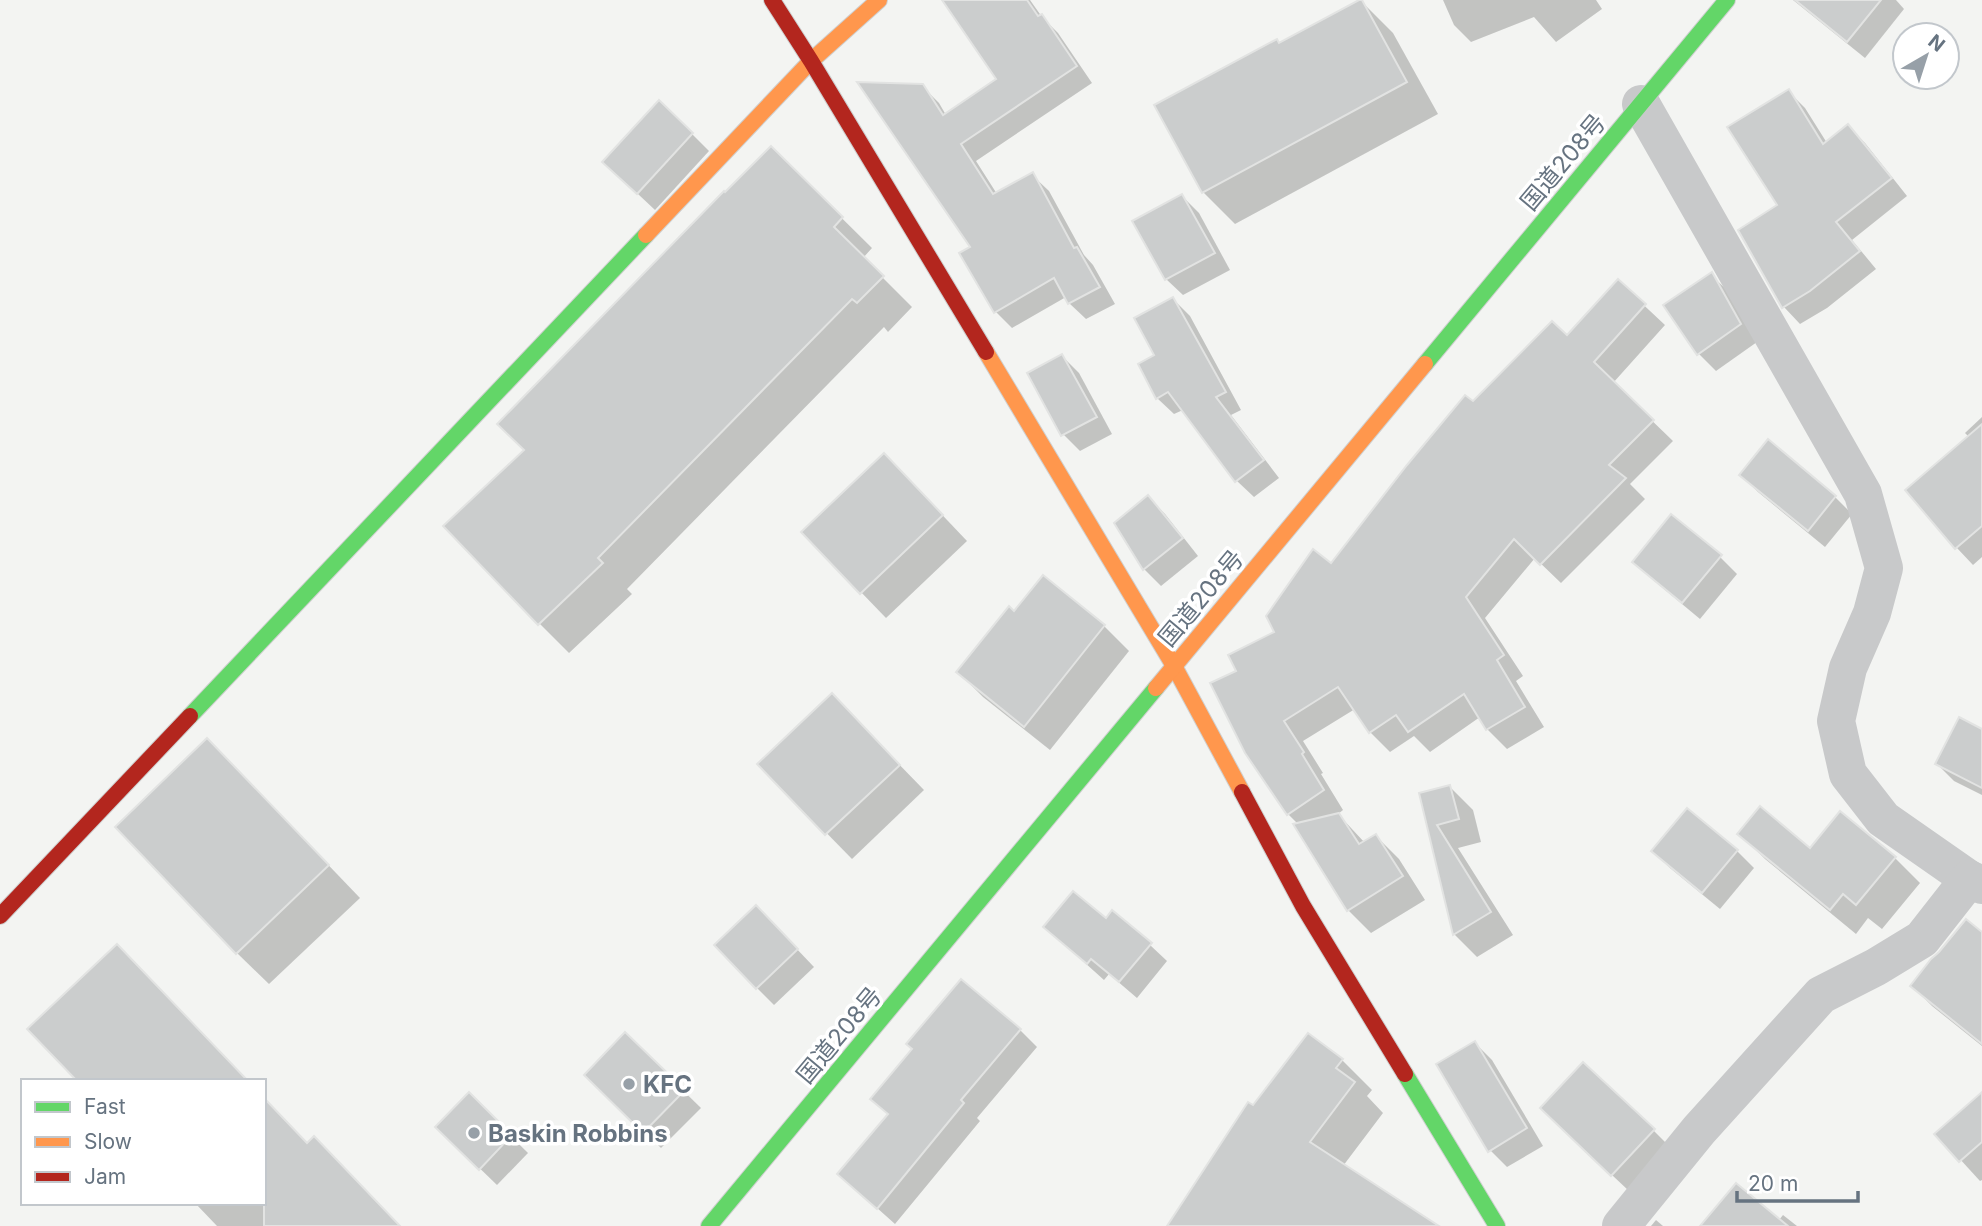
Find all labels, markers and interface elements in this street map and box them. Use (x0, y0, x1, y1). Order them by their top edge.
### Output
north arrow (1891, 21, 1961, 91)
text: N (1924, 30, 1949, 57)
street label: 国道208号 (1514, 108, 1612, 216)
street label: 国道208号 (1152, 544, 1250, 652)
street label: 国道208号 (790, 981, 888, 1089)
place label: KFC (643, 1070, 692, 1099)
marker: KFC (621, 1076, 637, 1092)
legend (21, 1079, 266, 1205)
text: Fast (84, 1094, 126, 1119)
place label: Baskin Robbins (488, 1119, 668, 1148)
marker: Baskin Robbins (466, 1125, 482, 1141)
text: Slow (84, 1129, 132, 1154)
scale bar (1737, 1160, 1858, 1204)
text: Jam (84, 1164, 126, 1189)
text: 20 m (1748, 1171, 1798, 1196)

